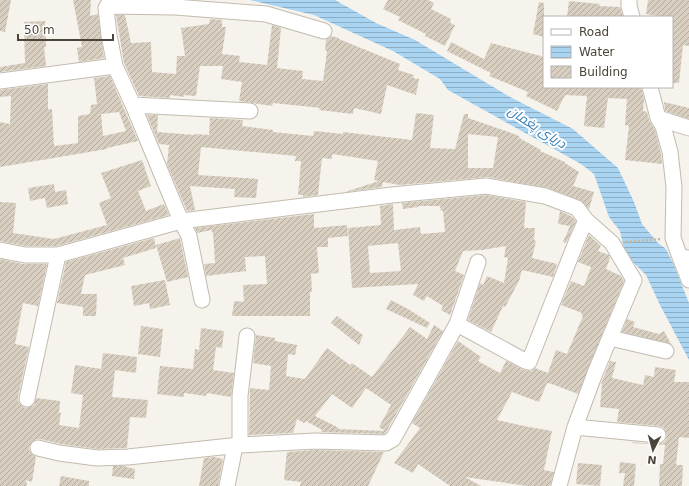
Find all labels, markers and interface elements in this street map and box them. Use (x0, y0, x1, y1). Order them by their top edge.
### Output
scale bar (18, 16, 113, 42)
legend (543, 16, 673, 88)
text: 50 m (24, 23, 55, 37)
text: Road (579, 25, 609, 39)
text: Water (579, 45, 615, 59)
text: Building (579, 65, 628, 79)
water label: دریای پغمان (505, 103, 569, 152)
north arrow (633, 430, 673, 470)
text: N (647, 453, 657, 466)

